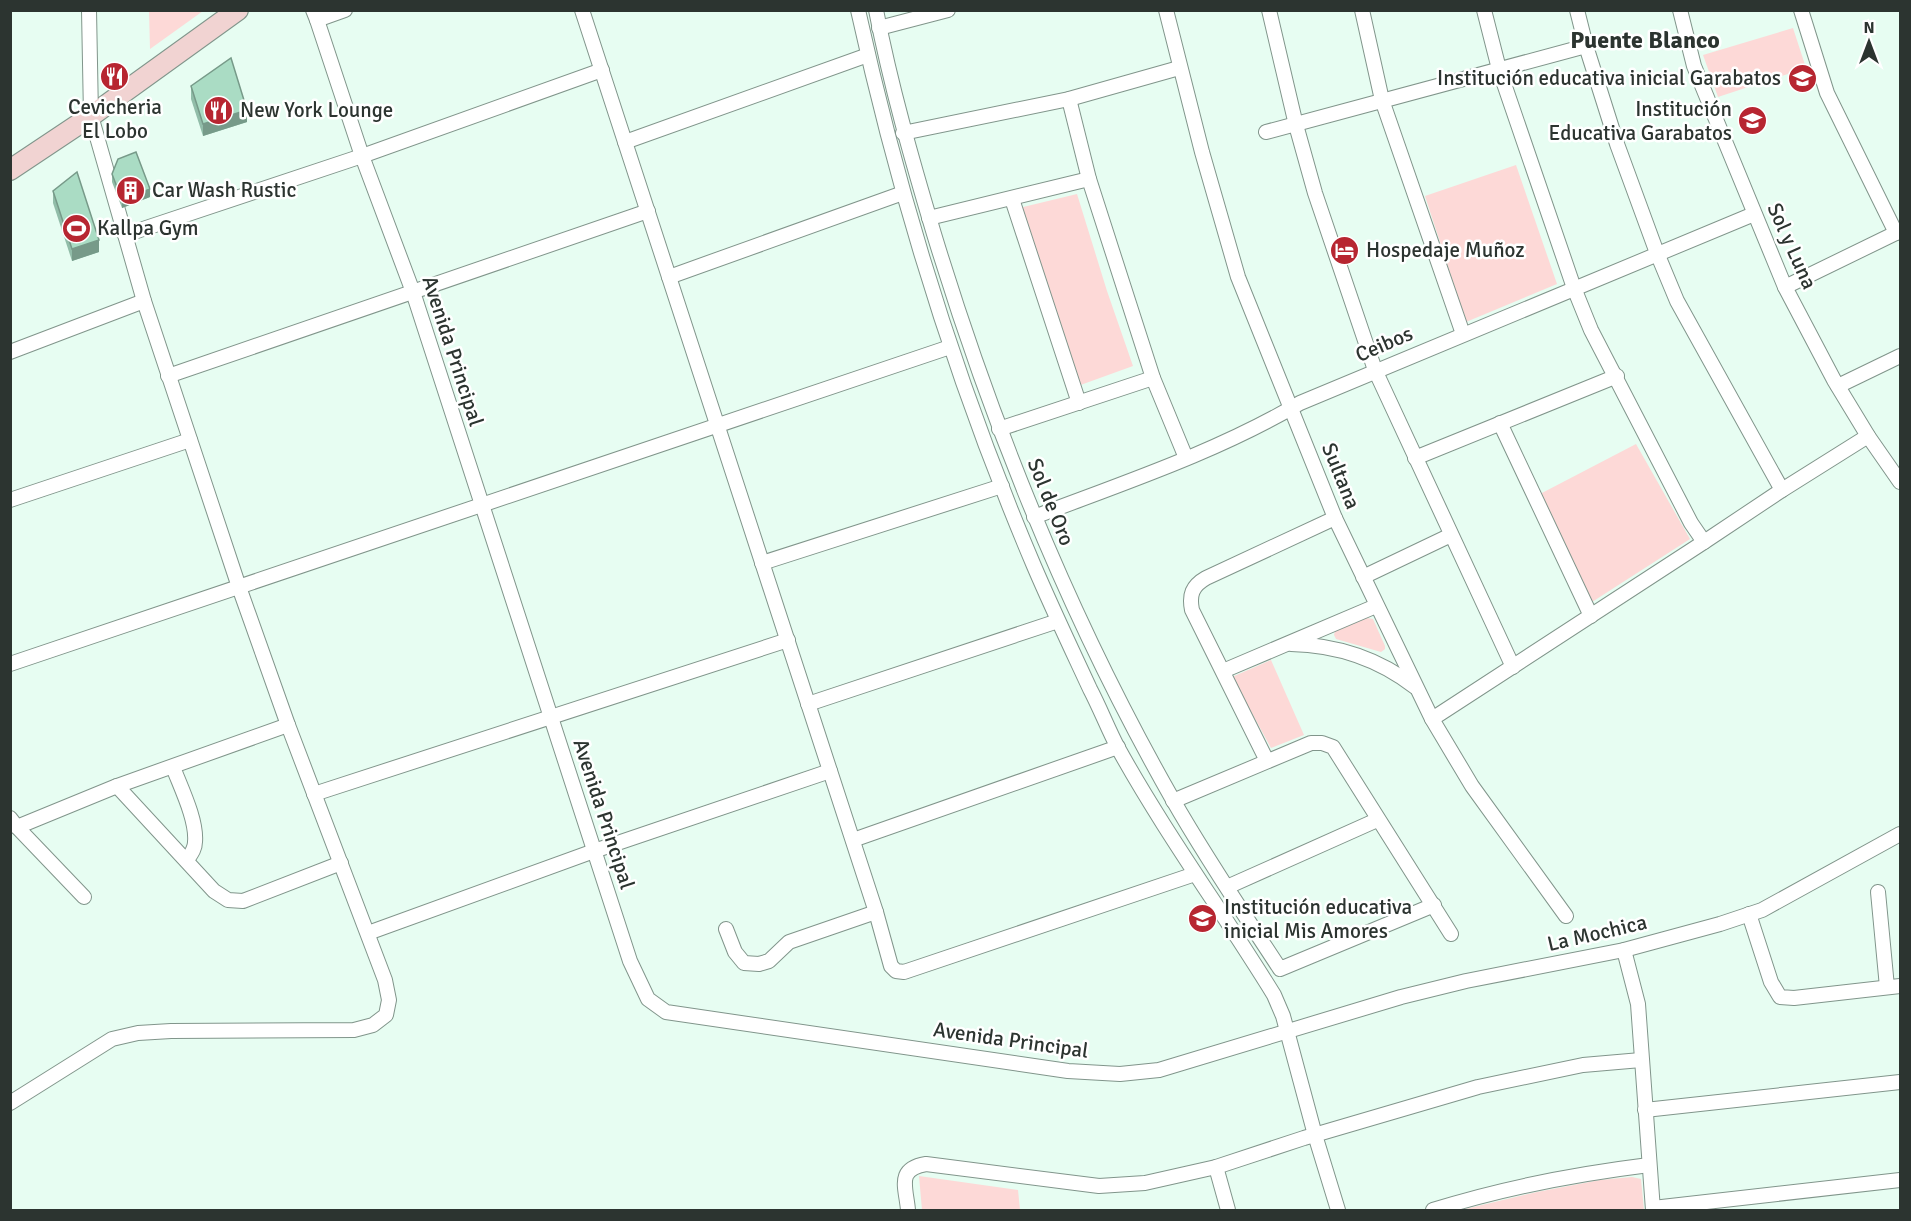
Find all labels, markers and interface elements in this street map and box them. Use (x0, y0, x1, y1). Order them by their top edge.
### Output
north arrow (1839, 12, 1899, 72)
text: N (1863, 18, 1875, 38)
district label: Puente Blanco (1570, 25, 1720, 55)
restaurant icon: Cevicheria El Lobo (99, 60, 131, 92)
school or university icon: Institución educativa inicial Garabatos (1786, 62, 1818, 94)
place label: Institución educativa inicial Garabatos (1437, 65, 1781, 91)
place label: Cevicheria El Lobo (68, 94, 162, 144)
restaurant icon: New York Lounge (203, 94, 235, 126)
place label: Institución Educativa Garabatos (1549, 96, 1732, 146)
place label: New York Lounge (240, 97, 393, 123)
school or university icon: Institución Educativa Garabatos (1737, 105, 1769, 137)
building icon: Car Wash Rustic (115, 174, 147, 206)
place label: Car Wash Rustic (152, 177, 297, 203)
street label: Sol y Luna (1761, 199, 1823, 293)
sports icon: Kallpa Gym (60, 212, 92, 244)
place label: Kallpa Gym (97, 215, 199, 241)
hotel icon: Hospedaje Muñoz (1329, 234, 1361, 266)
place label: Hospedaje Muñoz (1366, 237, 1525, 263)
street label: Avenida Principal (416, 273, 490, 429)
street label: Ceibos (1351, 320, 1417, 368)
street label: Sultana (1316, 439, 1366, 513)
street label: Sol de Oro (1022, 455, 1080, 549)
street label: Avenida Principal (567, 736, 641, 892)
place label: Institución educativa inicial Mis Amores (1224, 894, 1412, 944)
school or university icon: Institución educativa inicial Mis Amores (1187, 903, 1219, 935)
street label: La Mochica (1545, 909, 1649, 957)
street label: Avenida Principal (932, 1016, 1090, 1064)

